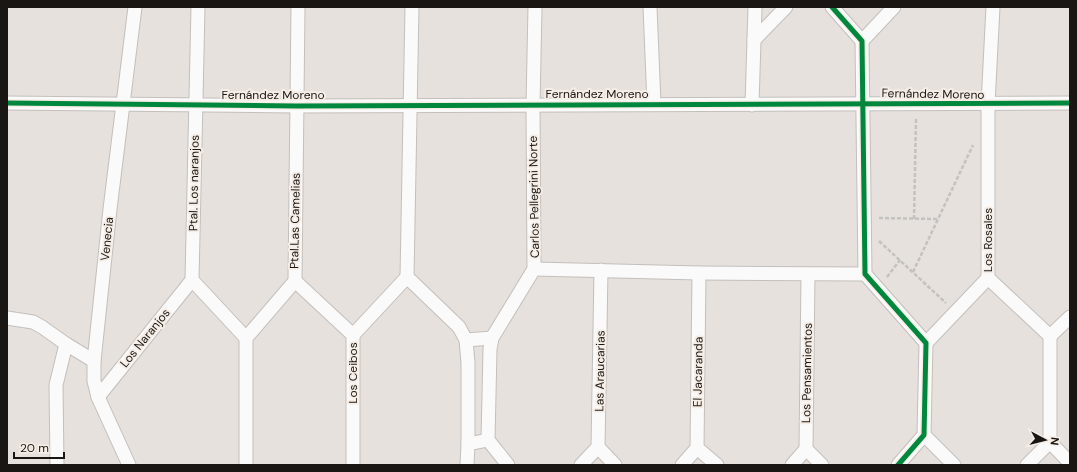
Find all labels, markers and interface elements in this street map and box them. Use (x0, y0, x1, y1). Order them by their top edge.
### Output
street label: Fernández Moreno (881, 85, 985, 103)
street label: Fernández Moreno (546, 86, 649, 102)
street label: Fernández Moreno (222, 87, 325, 103)
street label: Ptal. Los naranjos (185, 135, 203, 231)
street label: Carlos Pellegrini Norte (525, 136, 543, 258)
street label: Ptal.Las Camelias (286, 173, 304, 269)
street label: Los Rosales (980, 208, 996, 272)
street label: Venecia (97, 216, 117, 262)
street label: Los Naranjos (116, 305, 174, 371)
street label: Los Pensamientos (798, 323, 816, 423)
street label: Las Araucarias (591, 330, 609, 412)
street label: El Jacaranda (689, 337, 707, 407)
street label: Los Ceibos (345, 342, 361, 404)
north arrow (1025, 420, 1065, 460)
scale bar (14, 434, 64, 460)
text: N (1047, 436, 1062, 446)
text: 20 m (20, 440, 49, 456)

